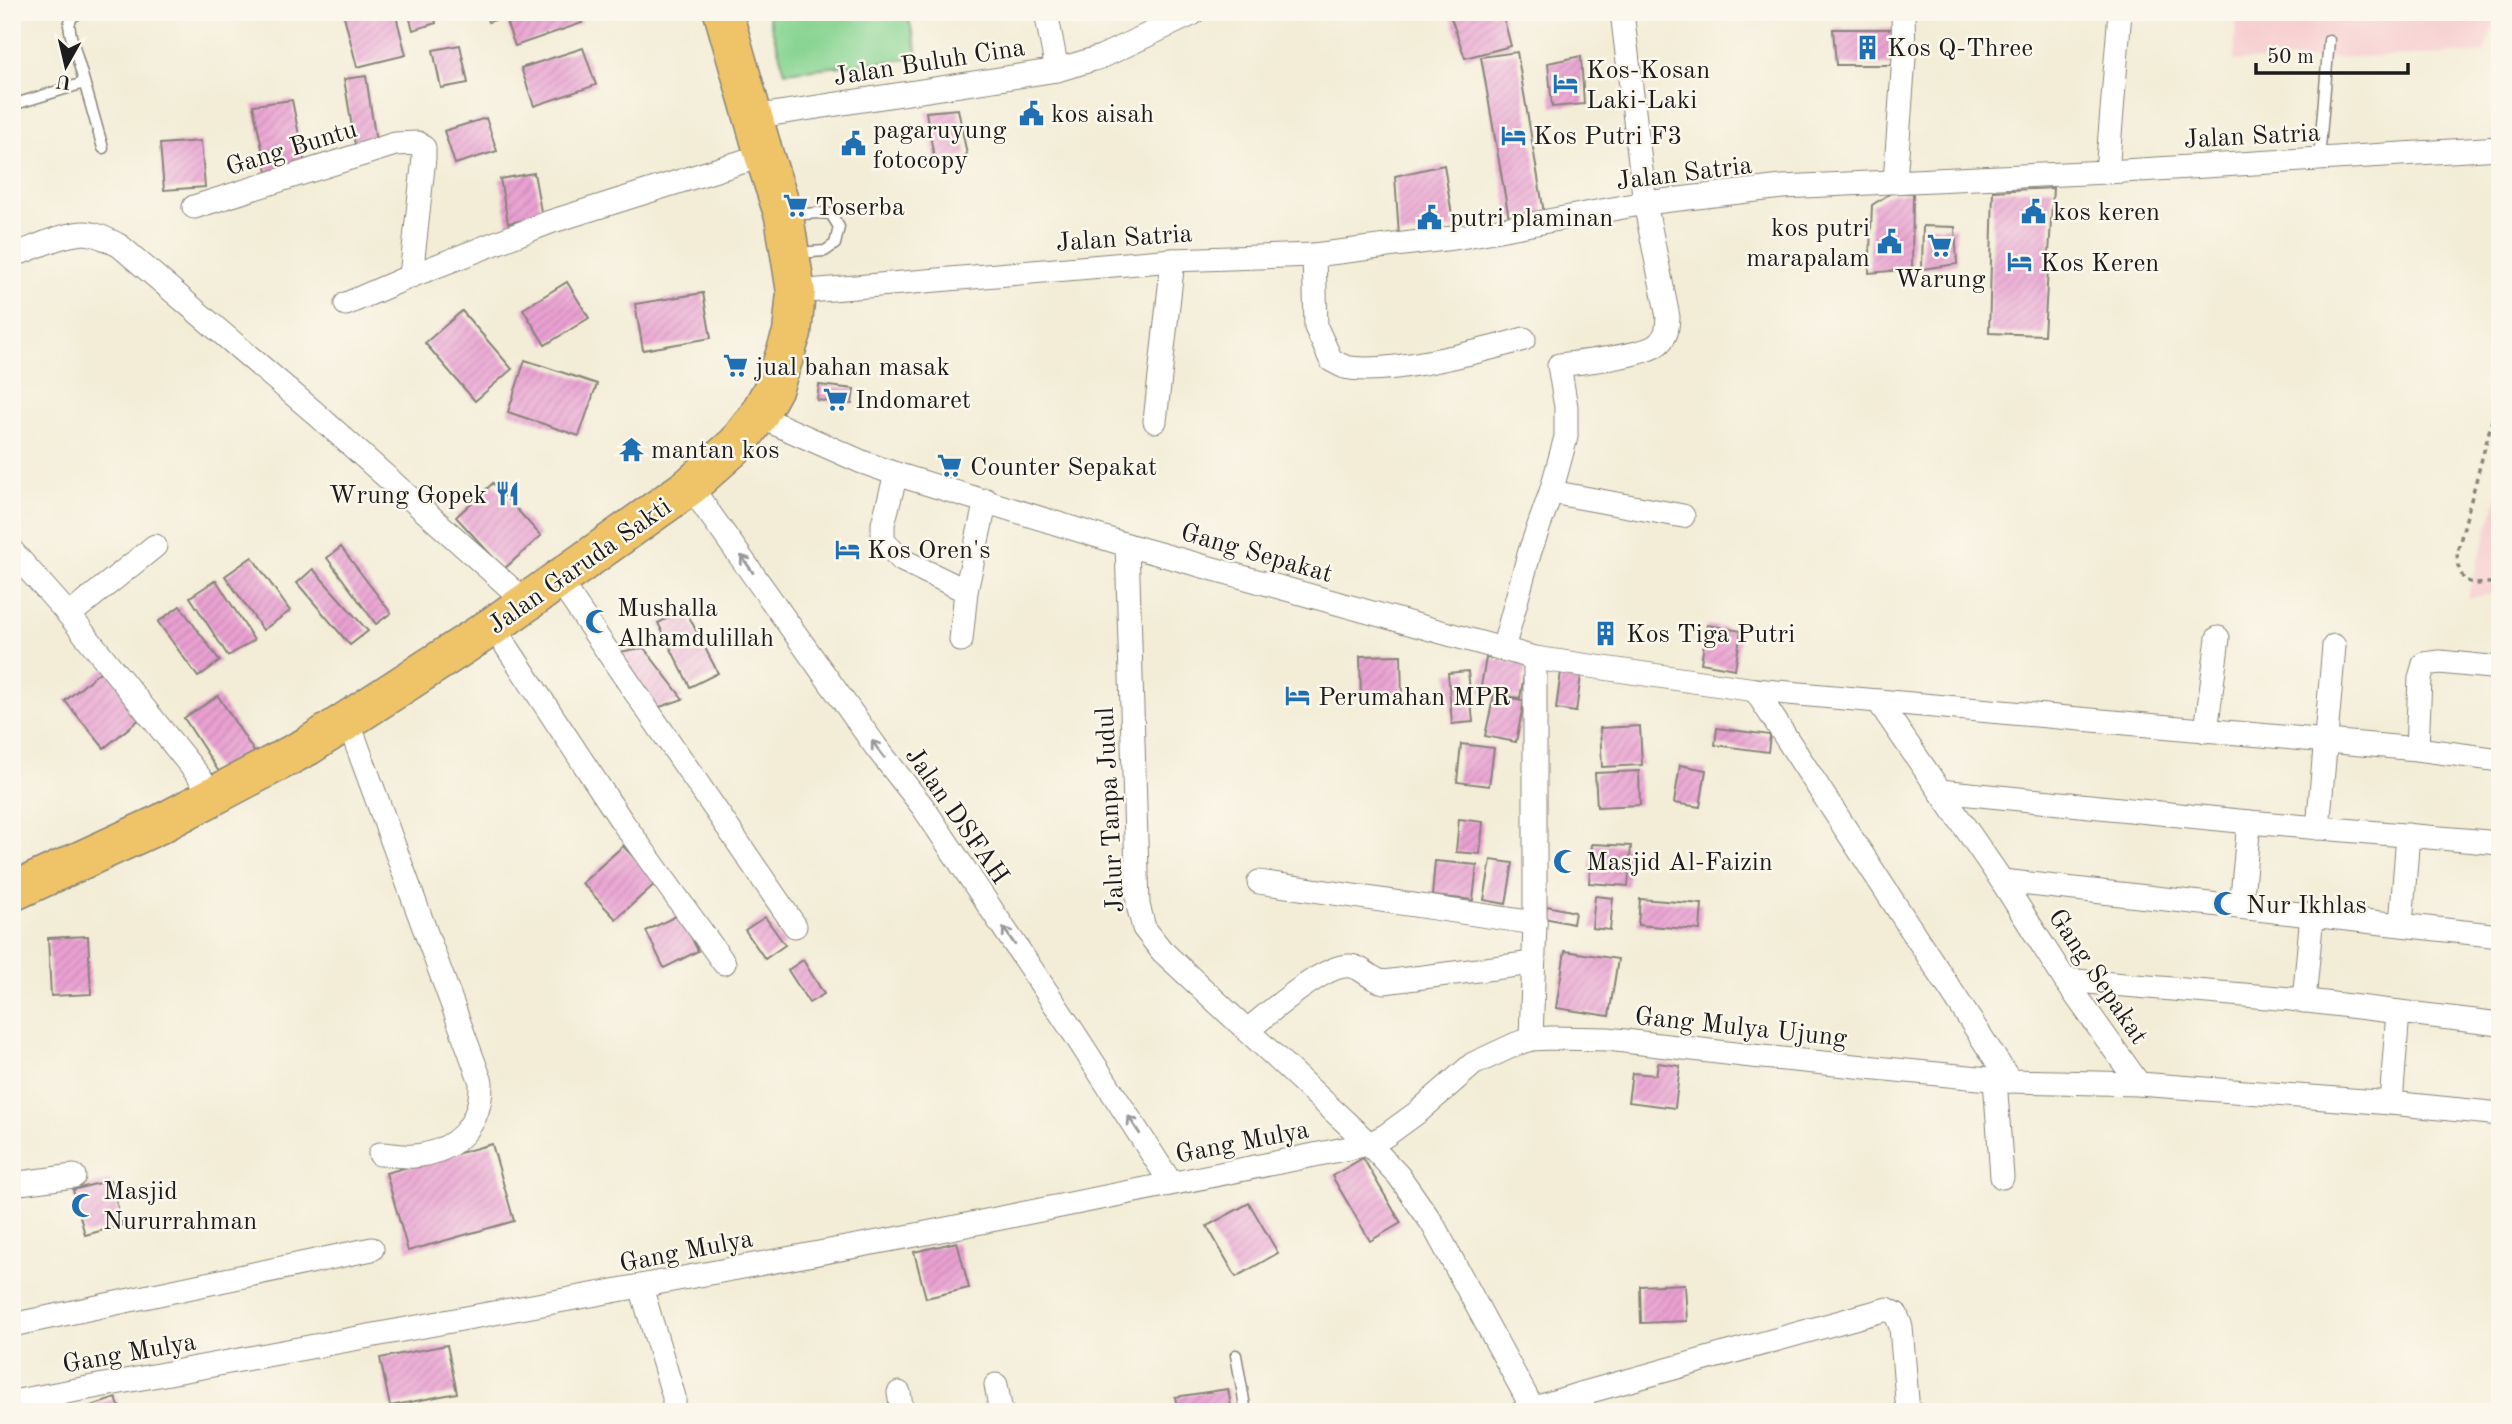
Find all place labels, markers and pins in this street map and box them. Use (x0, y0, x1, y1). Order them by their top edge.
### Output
building icon: Kos Q-Three (1853, 33, 1881, 61)
place label: Kos Q-Three (1887, 36, 2033, 62)
place label: Kos-Kosan Laki-Laki (1586, 58, 1710, 114)
hotel icon: Kos-Kosan Laki-Laki (1552, 70, 1580, 98)
public building icon: kos aisah (1017, 99, 1045, 127)
place label: kos aisah (1051, 102, 1154, 128)
place label: pagaruyung fotocopy (873, 118, 1006, 174)
hotel icon: Kos Putri F3 (1499, 121, 1527, 149)
place label: Kos Putri F3 (1533, 124, 1682, 150)
public building icon: pagaruyung fotocopy (839, 130, 867, 158)
supermarket icon: Toserba (781, 192, 809, 220)
place label: Toserba (815, 195, 905, 221)
public building icon: kos keren (2019, 197, 2047, 225)
place label: kos keren (2053, 200, 2160, 226)
public building icon: putri plaminan (1416, 203, 1444, 231)
place label: putri plaminan (1450, 206, 1613, 232)
place label: kos putri marapalam (1746, 216, 1870, 272)
public building icon: kos putri marapalam (1876, 228, 1904, 256)
supermarket icon: Warung (1926, 232, 1954, 260)
hotel icon: Kos Keren (2006, 248, 2034, 276)
place label: Kos Keren (2040, 251, 2159, 277)
place label: Warung (1894, 267, 1986, 293)
supermarket icon: jual bahan masak (721, 352, 749, 380)
place label: jual bahan masak (754, 355, 950, 381)
supermarket icon: Indomaret (821, 385, 849, 413)
place label: Indomaret (855, 388, 971, 414)
temple icon: mantan kos (617, 435, 645, 463)
place label: mantan kos (651, 438, 780, 464)
supermarket icon: Counter Sepakat (936, 452, 964, 480)
place label: Counter Sepakat (970, 455, 1157, 481)
restaurant icon: Wrung Gopek (493, 480, 521, 508)
place label: Wrung Gopek (329, 483, 487, 509)
hotel icon: Kos Oren's (833, 535, 861, 563)
place label: Kos Oren's (867, 538, 991, 564)
place label: Mushalla Alhamdulillah (617, 596, 774, 652)
mosque icon: Mushalla Alhamdulillah (583, 608, 611, 636)
building icon: Kos Tiga Putri (1592, 619, 1620, 647)
place label: Kos Tiga Putri (1626, 622, 1795, 648)
hotel icon: Perumahan MPR (1284, 682, 1312, 710)
place label: Perumahan MPR (1318, 685, 1511, 711)
mosque icon: Masjid Al-Faizin (1552, 847, 1580, 875)
place label: Masjid Al-Faizin (1586, 850, 1773, 876)
mosque icon: Nur Ikhlas (2212, 890, 2240, 918)
place label: Nur Ikhlas (2246, 893, 2367, 919)
place label: Masjid Nururrahman (103, 1179, 257, 1235)
mosque icon: Masjid Nururrahman (69, 1191, 97, 1219)

